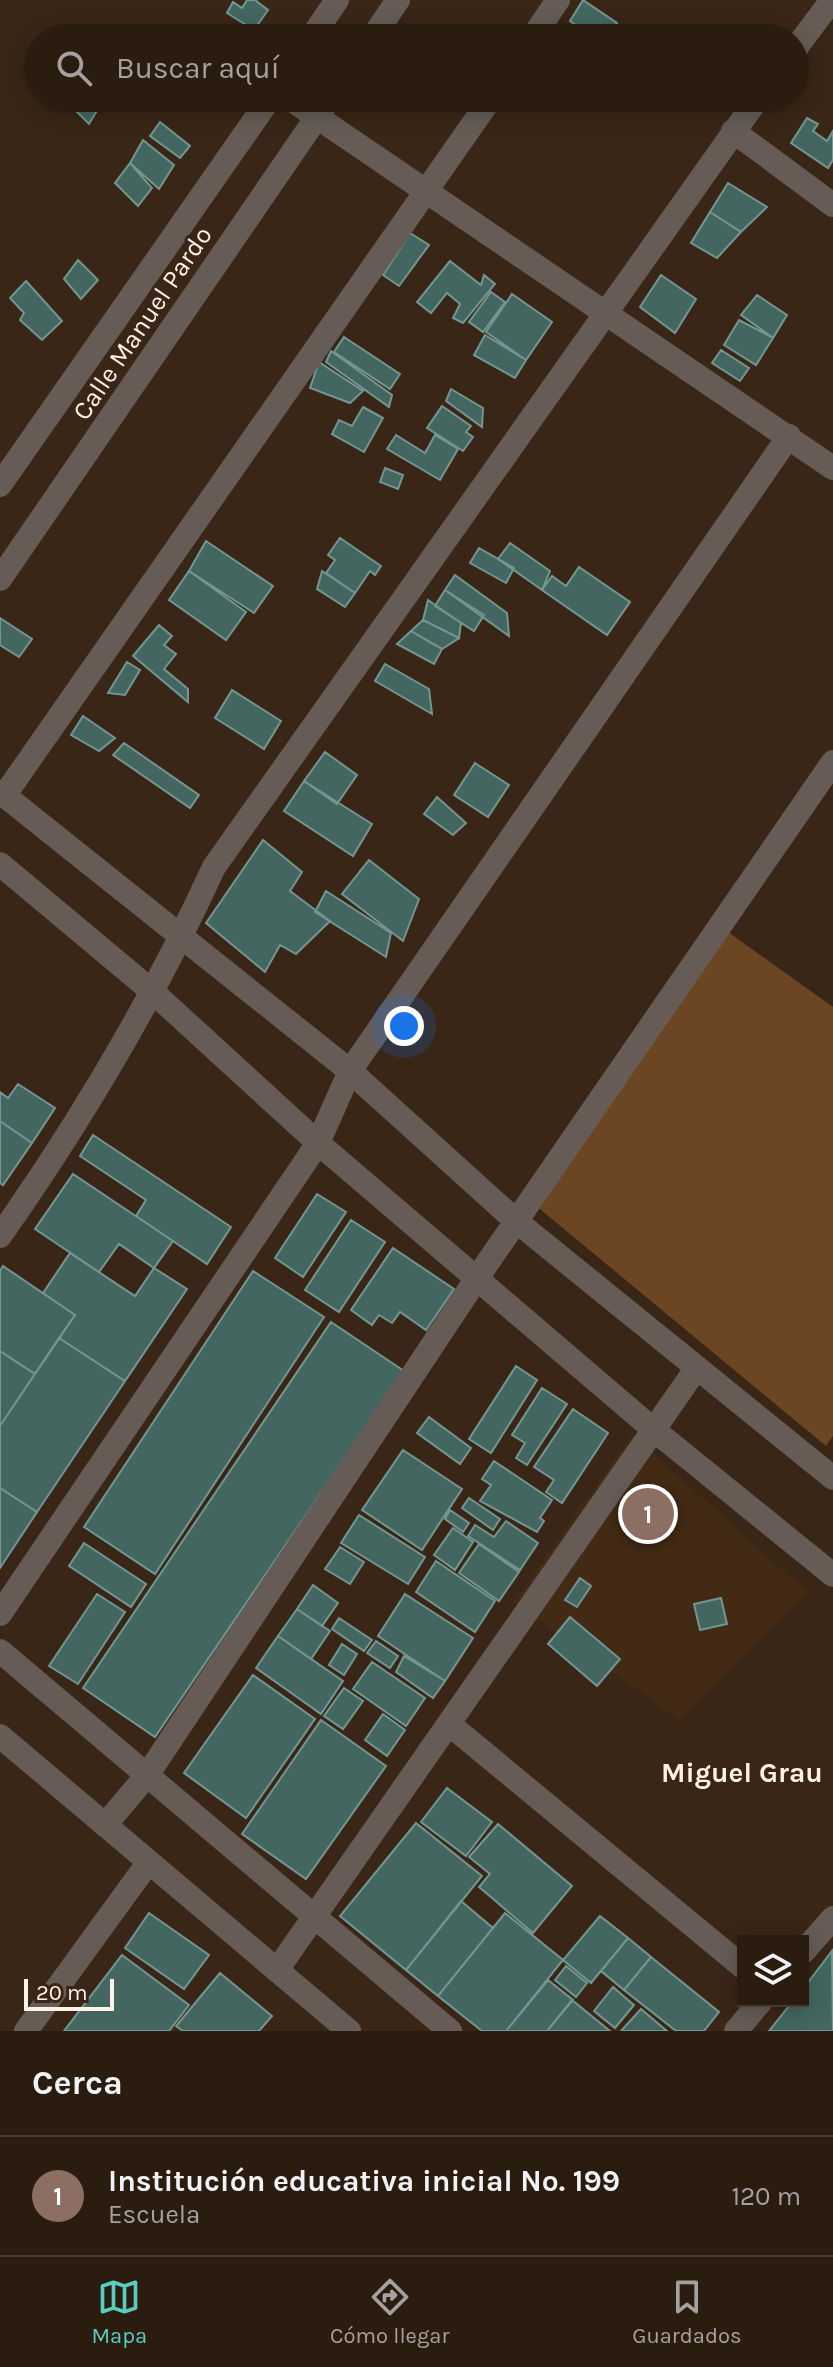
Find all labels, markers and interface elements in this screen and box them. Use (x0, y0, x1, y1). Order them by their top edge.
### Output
search box (24, 24, 809, 112)
icon: search (52, 46, 96, 90)
text: Buscar aquí (116, 50, 280, 86)
street label: Calle Manuel Pardo (66, 221, 219, 426)
your location (384, 1006, 424, 1046)
pin: 1 (622, 1484, 674, 1544)
district label: Miguel Grau (661, 1756, 823, 1789)
map controls (737, 1935, 809, 2007)
button: layers (737, 1935, 809, 2007)
scale bar (24, 1975, 114, 2011)
text: 20 m (36, 1980, 88, 2006)
text: Cerca (32, 2063, 123, 2103)
text: Institución educativa inicial No. 199 (108, 2163, 620, 2199)
text: 1 (53, 2181, 63, 2212)
text: 120 m (731, 2181, 801, 2212)
text: Escuela (108, 2199, 200, 2230)
tab: Mapa (91, 2275, 147, 2349)
tab: Cómo llegar (330, 2275, 449, 2349)
tab: Guardados (632, 2275, 742, 2349)

